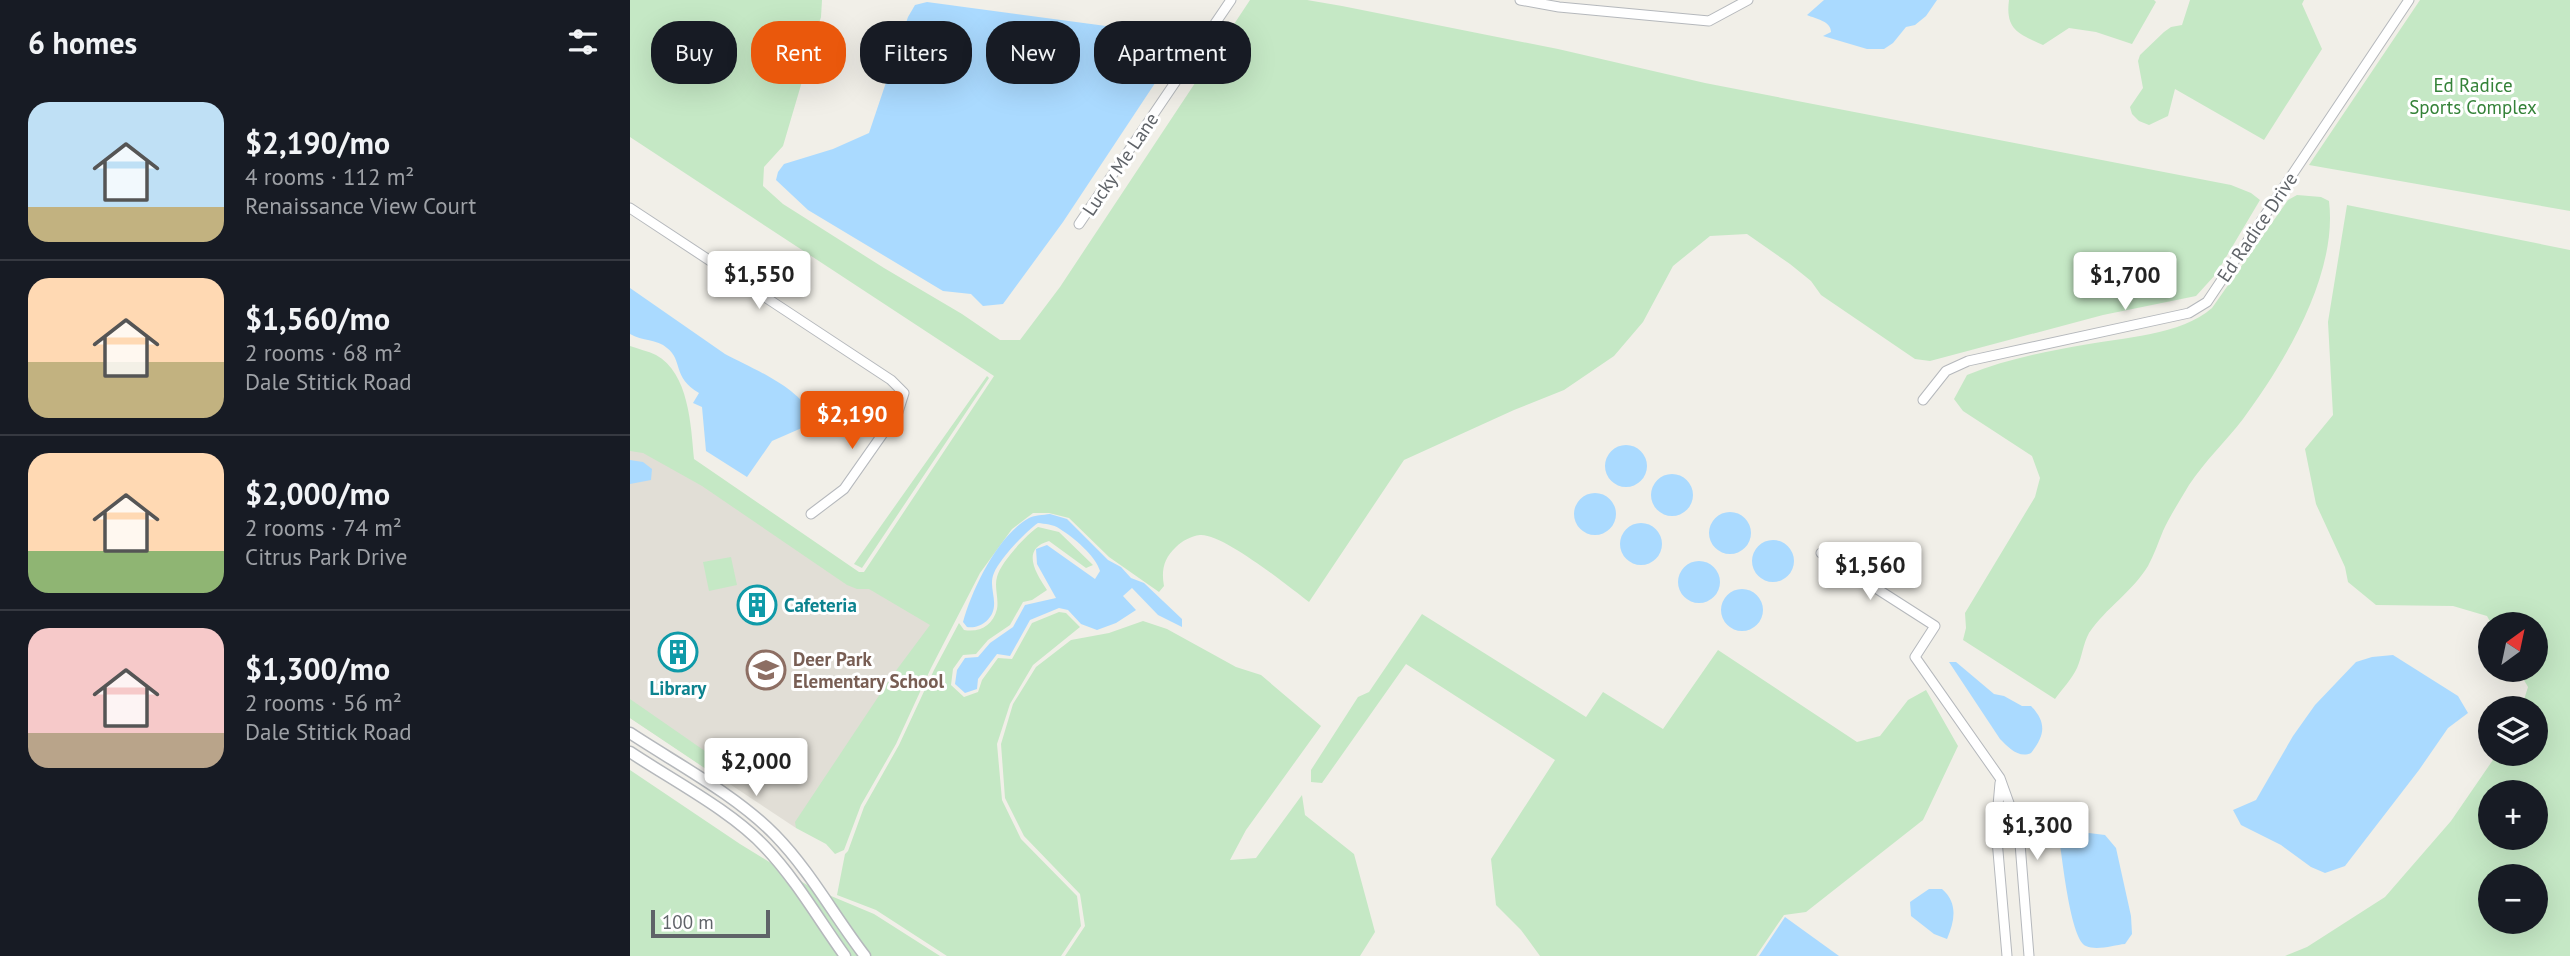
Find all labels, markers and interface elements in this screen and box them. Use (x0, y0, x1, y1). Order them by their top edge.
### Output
chip: Buy (651, 21, 737, 84)
chip: Rent (751, 21, 846, 84)
chip: Filters (860, 21, 972, 84)
chip: New (986, 21, 1080, 84)
chip: Apartment (1094, 21, 1251, 84)
text: 6 homes (28, 23, 137, 62)
icon: filters (564, 23, 602, 61)
park label: Ed Radice Sports Complex (2409, 73, 2537, 119)
street label: Lucky Me Lane (1077, 108, 1163, 220)
text: $2,190/mo (245, 123, 390, 162)
icon: home (84, 130, 168, 214)
text: 4 rooms · 112 m² (245, 162, 414, 191)
street label: Ed Radice Drive (2212, 168, 2302, 286)
text: Renaissance View Court (245, 191, 476, 220)
pin: $1,550 (702, 252, 816, 311)
pin: $1,700 (2068, 252, 2182, 312)
text: $1,550 (723, 259, 795, 288)
text: $1,700 (2089, 260, 2161, 289)
text: $1,560/mo (245, 299, 390, 338)
icon: home (84, 306, 168, 390)
text: 2 rooms · 68 m² (245, 338, 402, 367)
text: Dale Stitick Road (245, 367, 412, 396)
pin: $2,190 (795, 392, 909, 451)
text: $2,190 (816, 399, 888, 428)
text: $2,000/mo (245, 474, 390, 513)
icon: home (84, 481, 168, 565)
text: 2 rooms · 74 m² (245, 513, 402, 542)
text: Citrus Park Drive (245, 542, 407, 571)
pin: $1,560 (1813, 542, 1927, 602)
text: $1,560 (1834, 550, 1906, 579)
building icon: Cafeteria (736, 584, 778, 626)
place label: Cafeteria (784, 593, 857, 617)
north arrow (2478, 612, 2548, 682)
map controls (2478, 612, 2548, 934)
building icon: Library (657, 631, 699, 673)
place label: Deer Park Elementary School (793, 647, 944, 693)
text: $1,300/mo (245, 649, 390, 688)
school or university icon: Deer Park Elementary School (745, 649, 787, 691)
icon: home (84, 656, 168, 740)
place label: Library (650, 676, 707, 700)
text: 2 rooms · 56 m² (245, 688, 402, 717)
button: layers (2478, 696, 2548, 766)
text: Dale Stitick Road (245, 717, 412, 746)
pin: $2,000 (699, 738, 813, 798)
text: $2,000 (720, 746, 792, 775)
button: + (2478, 780, 2548, 850)
pin: $1,300 (1980, 802, 2094, 862)
text: $1,300 (2001, 810, 2073, 839)
button: − (2478, 864, 2548, 934)
scale bar (651, 907, 770, 939)
text: 100 m (662, 910, 714, 934)

